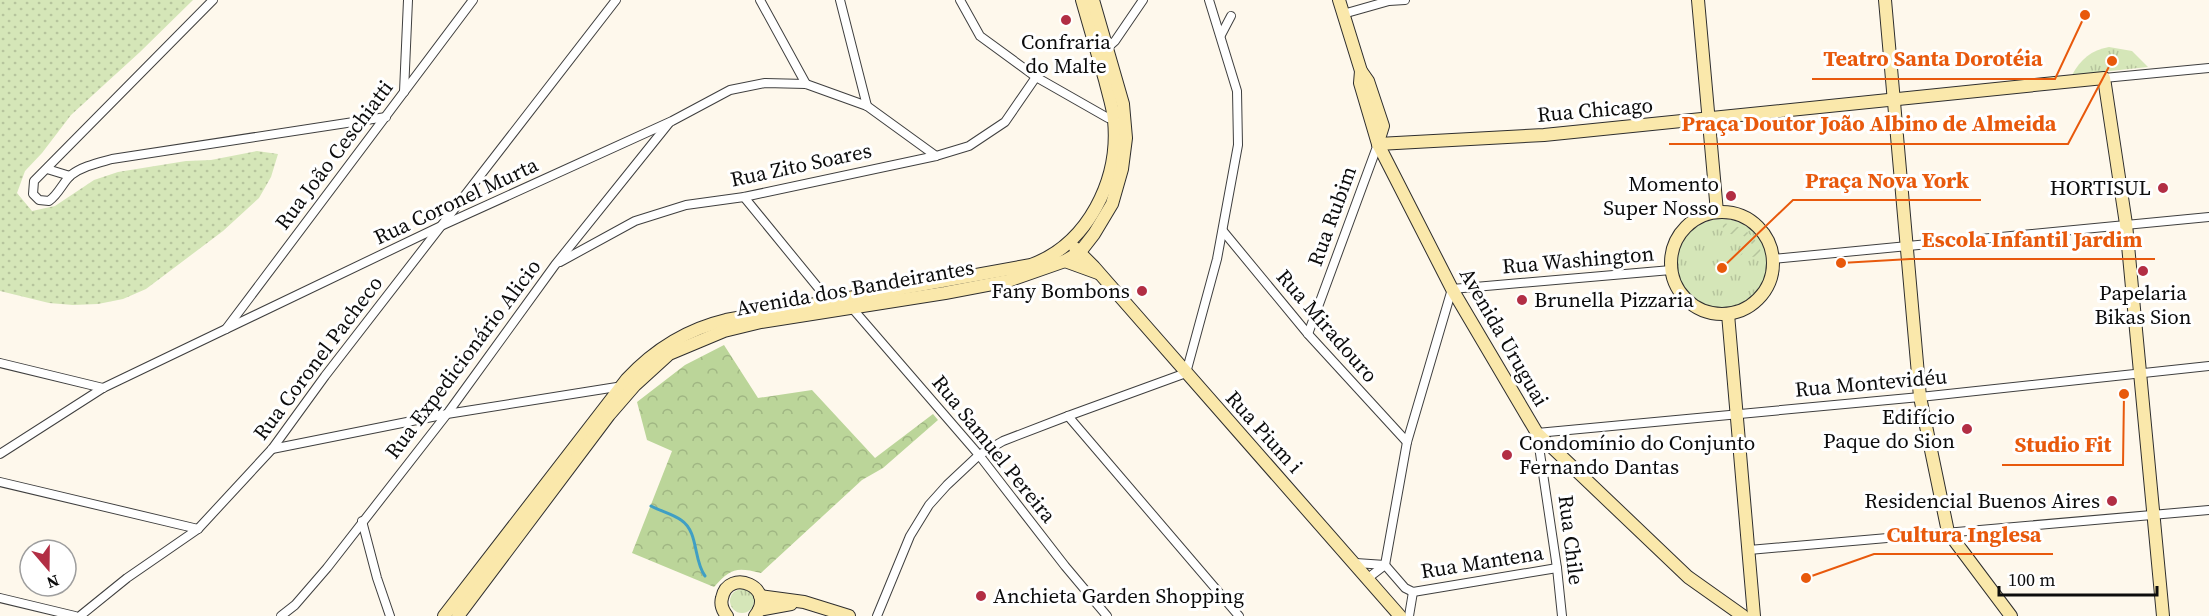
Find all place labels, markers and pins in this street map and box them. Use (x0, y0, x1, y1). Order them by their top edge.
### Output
marker: Confraria do Malte (1059, 13, 1073, 27)
place label: Confraria do Malte (1021, 27, 1111, 80)
callout: Teatro Santa Dorotéia (1812, 39, 2055, 79)
callout: Praça Doutor João Albino de Almeida (1669, 104, 2068, 144)
callout: Praça Nova York (1793, 160, 1981, 200)
place label: Momento Super Nosso (1603, 169, 1719, 222)
place label: HORTISUL (2050, 173, 2151, 202)
marker: HORTISUL (2156, 181, 2170, 195)
marker: Momento Super Nosso (1724, 189, 1738, 203)
callout: Escola Infantil Jardim (1910, 219, 2155, 259)
marker: Papelaria Bikas Sion (2136, 264, 2150, 278)
place label: Fany Bombons (991, 276, 1130, 305)
place label: Papelaria Bikas Sion (2095, 278, 2192, 331)
marker: Fany Bombons (1135, 284, 1149, 298)
place label: Brunella Pizzaria (1534, 285, 1694, 314)
marker: Brunella Pizzaria (1515, 293, 1529, 307)
place label: Edifício Paque do Sion (1823, 402, 1955, 455)
marker: Edifício Paque do Sion (1960, 422, 1974, 436)
callout: Studio Fit (2002, 425, 2123, 465)
place label: Condomínio do Conjunto Fernando Dantas (1519, 428, 1755, 481)
marker: Condomínio do Conjunto Fernando Dantas (1500, 448, 1514, 462)
place label: Residencial Buenos Aires (1864, 486, 2100, 515)
marker: Residencial Buenos Aires (2105, 494, 2119, 508)
callout: Cultura Inglesa (1874, 514, 2053, 554)
place label: Anchieta Garden Shopping (993, 581, 1244, 610)
marker: Anchieta Garden Shopping (974, 589, 988, 603)

